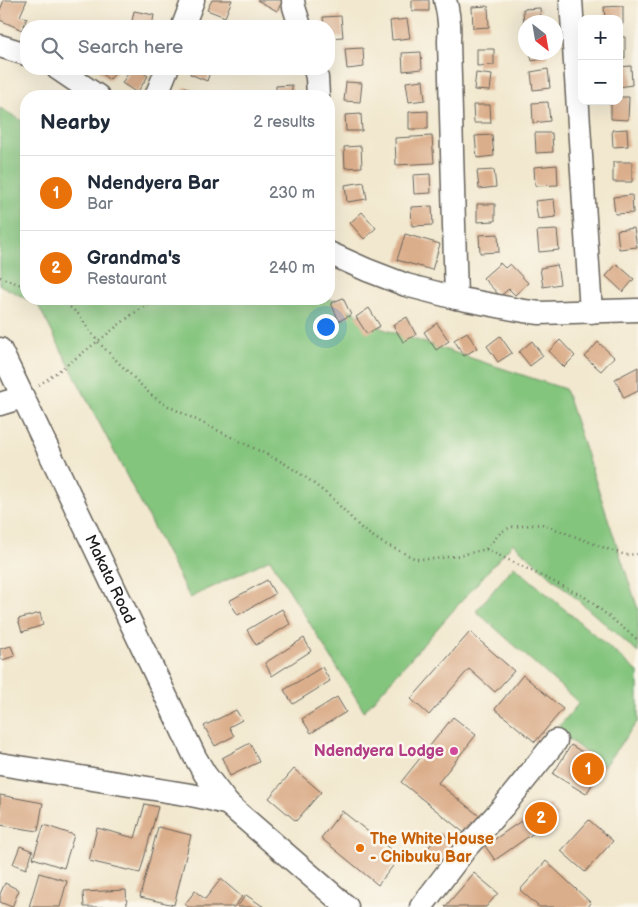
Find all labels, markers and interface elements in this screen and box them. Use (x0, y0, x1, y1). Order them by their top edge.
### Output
north arrow (518, 15, 563, 60)
map controls (578, 15, 623, 105)
button: + (578, 15, 623, 60)
search box (20, 20, 335, 75)
icon: search (38, 34, 66, 62)
text: Search here (78, 36, 183, 59)
button: − (578, 60, 623, 105)
text: Nearby (40, 110, 110, 135)
text: 2 results (253, 113, 315, 132)
text: Ndendyera Bar (87, 172, 219, 195)
text: 1 (53, 184, 59, 203)
text: 230 m (269, 184, 315, 203)
text: Bar (87, 195, 113, 214)
text: Grandma's (87, 247, 181, 270)
text: 2 (51, 259, 61, 278)
text: 240 m (269, 259, 315, 278)
text: Restaurant (87, 270, 167, 289)
your location (313, 314, 339, 340)
street label: Makata Road (81, 532, 139, 627)
place label: Ndendyera Lodge (314, 742, 444, 761)
marker: Ndendyera Lodge (448, 745, 460, 757)
pin: 1 (572, 750, 604, 788)
pin: 2 (525, 799, 557, 837)
place label: The White House - Chibuku Bar (370, 830, 494, 867)
marker: The White House - Chibuku Bar (354, 842, 366, 854)

